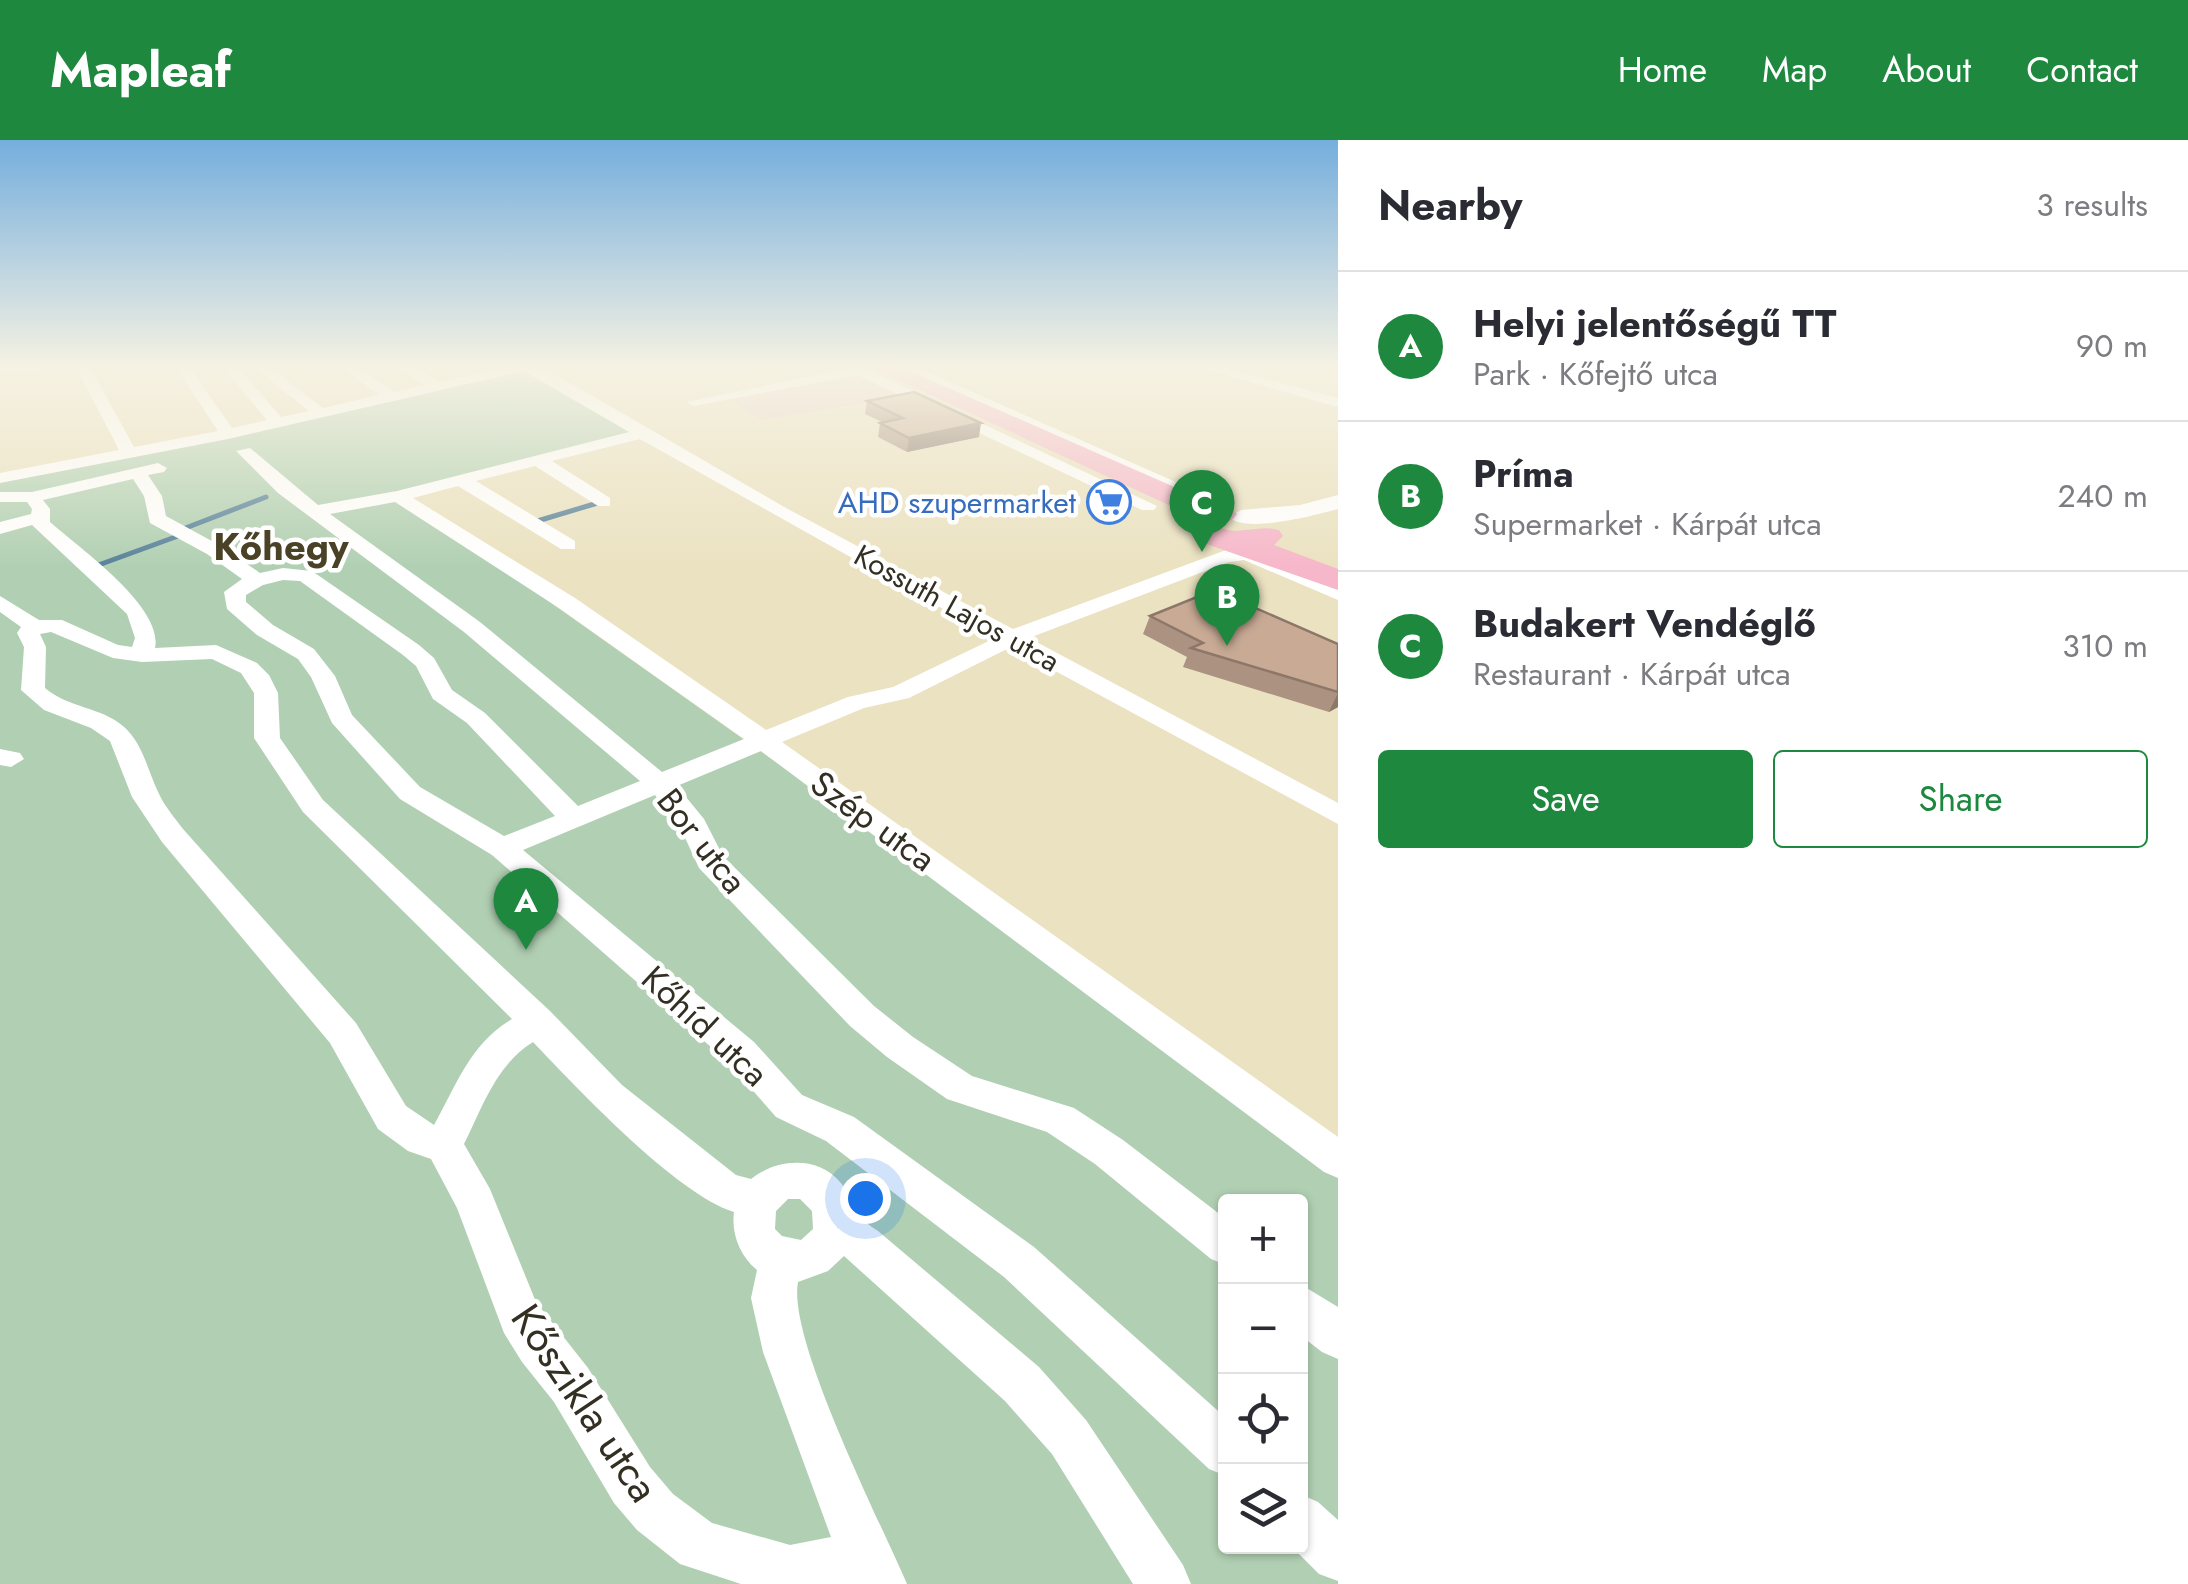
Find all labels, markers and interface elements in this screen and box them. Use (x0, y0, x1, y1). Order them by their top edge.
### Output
text: Mapleaf (50, 36, 231, 105)
text: Home (1618, 45, 1707, 95)
text: Map (1762, 45, 1827, 95)
text: About (1882, 45, 1971, 95)
text: Contact (2026, 45, 2138, 95)
text: Nearby (1378, 175, 1522, 236)
text: 3 results (2036, 182, 2148, 228)
text: Helyi jelentőségű TT (1473, 296, 1836, 351)
text: A (1399, 323, 1422, 369)
text: 90 m (2076, 323, 2148, 369)
text: Park · Kőfejtő utca (1473, 351, 1718, 397)
text: Príma (1473, 446, 1574, 501)
pin: C (1170, 470, 1234, 552)
text: B (1400, 473, 1421, 519)
text: 240 m (2057, 473, 2148, 519)
supermarket icon: AHD szupermarket (1086, 479, 1132, 525)
place label: AHD szupermarket (838, 481, 1077, 524)
text: Supermarket · Kárpát utca (1473, 501, 1822, 547)
district label: Kőhegy (213, 519, 350, 574)
street label: Kossuth Lajos utca (846, 534, 1068, 682)
pin: B (1194, 564, 1260, 646)
text: Budakert Vendéglő (1473, 596, 1816, 651)
text: C (1399, 623, 1422, 669)
text: 310 m (2062, 623, 2148, 669)
text: Restaurant · Kárpát utca (1473, 651, 1791, 697)
button: Save (1378, 750, 1753, 848)
button: Share (1773, 750, 2148, 848)
street label: Szép utca (800, 759, 946, 883)
street label: Bor utca (645, 778, 759, 904)
pin: A (494, 868, 558, 950)
street label: Kőhíd utca (630, 954, 780, 1098)
your location (840, 1173, 891, 1224)
map controls (1218, 1194, 1308, 1554)
button: + (1218, 1194, 1308, 1284)
button: − (1218, 1284, 1308, 1374)
street label: Kőszikla utca (496, 1292, 674, 1514)
button: locate (1218, 1374, 1308, 1464)
button: layers (1218, 1464, 1308, 1554)

